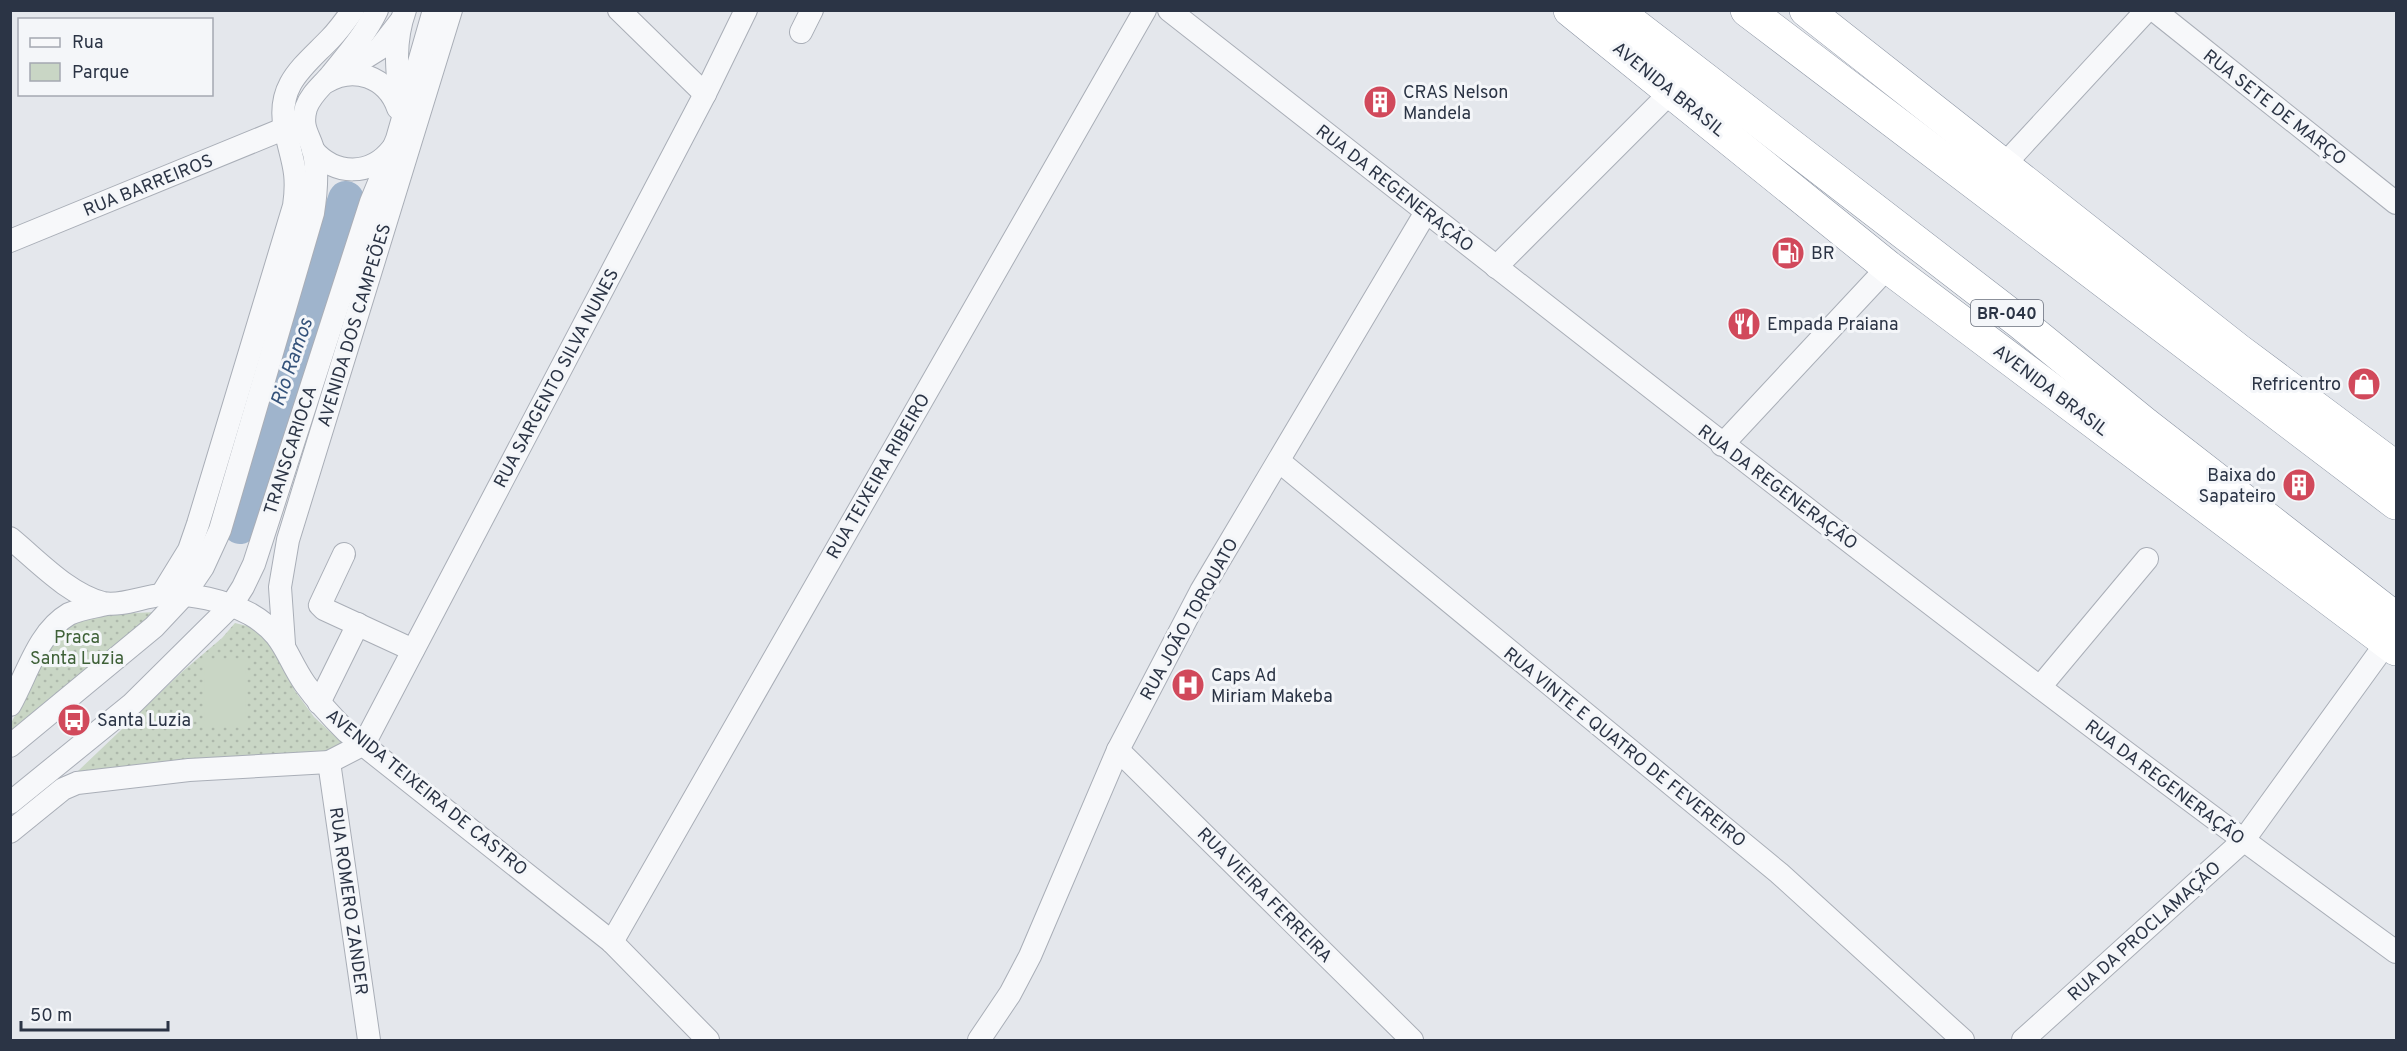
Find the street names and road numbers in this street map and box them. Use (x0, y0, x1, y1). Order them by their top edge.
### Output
street label: AVENIDA BRASIL (1607, 38, 1729, 143)
street label: RUA SETE DE MARÇO (2198, 45, 2350, 171)
street label: RUA DA REGENERAÇÃO (1310, 119, 1479, 258)
street label: RUA BARREIROS (80, 150, 217, 223)
street label: AVENIDA DOS CAMPEÕES (312, 220, 397, 430)
street label: RUA SARGENTO SILVA NUNES (490, 265, 625, 492)
road number: BR-040 (1971, 300, 2043, 326)
street label: AVENIDA BRASIL (1988, 340, 2112, 442)
street label: TRANSCARIOCA (260, 383, 323, 518)
street label: RUA TEIXEIRA RIBEIRO (822, 390, 936, 564)
street label: RUA DA REGENERAÇÃO (1693, 419, 1863, 556)
street label: RUA JOÃO TORQUATO (1134, 533, 1245, 705)
street label: RUA VINTE E QUATRO DE FEVEREIRO (1498, 643, 1750, 853)
street label: AVENIDA TEIXEIRA DE CASTRO (321, 705, 532, 882)
street label: RUA DA REGENERAÇÃO (2080, 714, 2250, 851)
street label: RUA ROMERO ZANDER (323, 806, 372, 997)
street label: RUA VIEIRA FERREIRA (1191, 823, 1337, 969)
street label: RUA DA PROCLAMAÇÃO (2062, 856, 2226, 1007)

